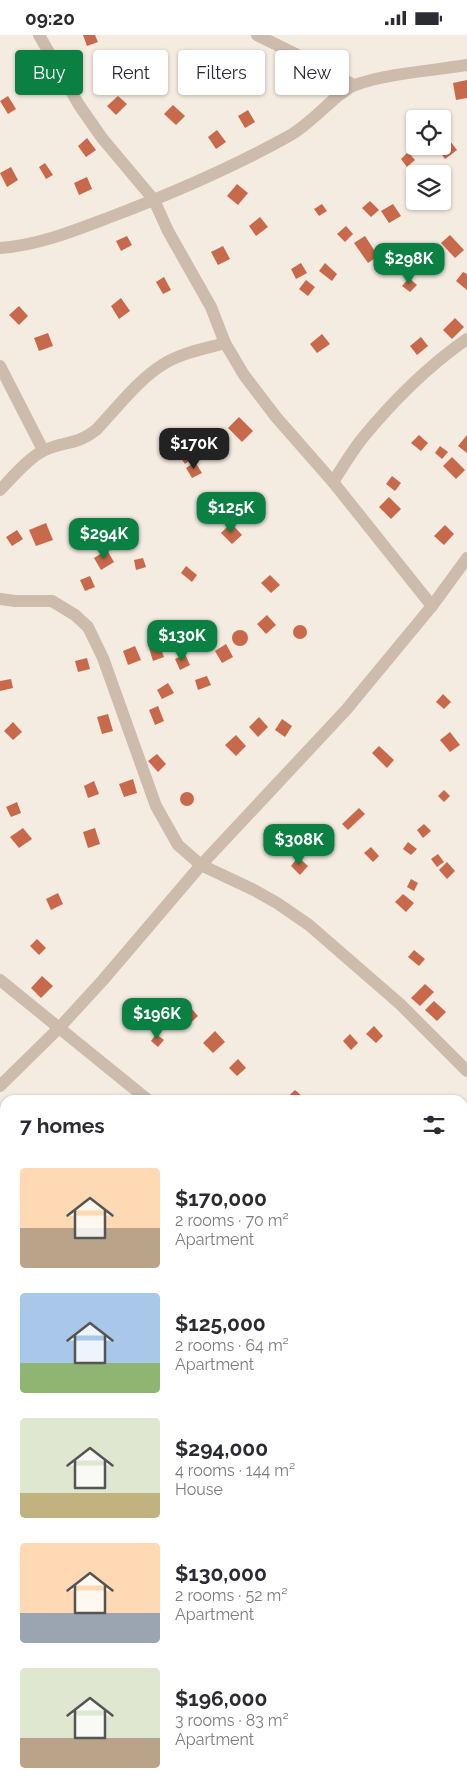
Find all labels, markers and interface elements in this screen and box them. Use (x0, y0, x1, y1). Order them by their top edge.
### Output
text: 09:20 (25, 7, 75, 29)
chip: Buy (15, 50, 83, 95)
chip: Rent (93, 50, 168, 95)
chip: Filters (178, 50, 265, 95)
chip: New (275, 50, 349, 95)
map controls (406, 110, 451, 210)
button: locate (406, 110, 451, 155)
button: layers (406, 165, 451, 210)
pin: $298K (374, 243, 444, 285)
text: $298K (385, 249, 433, 268)
pin: $170K (159, 427, 229, 470)
text: $170K (170, 434, 218, 453)
pin: $125K (196, 491, 266, 534)
text: $125K (208, 498, 254, 517)
pin: $294K (69, 517, 139, 560)
text: $294K (80, 524, 128, 543)
pin: $130K (147, 619, 217, 662)
text: $130K (158, 626, 206, 645)
pin: $308K (264, 823, 334, 866)
text: $308K (274, 830, 324, 849)
pin: $196K (122, 997, 192, 1040)
text: $196K (133, 1004, 181, 1023)
icon: filters (420, 1111, 448, 1139)
text: 7 homes (20, 1113, 105, 1138)
text: $170,000 (175, 1186, 267, 1211)
icon: home (60, 1188, 120, 1248)
text: 2 rooms · 70 m² (175, 1211, 289, 1230)
text: Apartment (175, 1230, 254, 1249)
text: $125,000 (175, 1311, 266, 1336)
icon: home (60, 1313, 120, 1373)
text: 2 rooms · 64 m² (175, 1336, 289, 1355)
text: Apartment (175, 1355, 254, 1374)
text: $294,000 (175, 1436, 268, 1461)
icon: home (60, 1438, 120, 1498)
text: 4 rooms · 144 m² (175, 1461, 295, 1480)
text: House (175, 1480, 223, 1499)
text: $130,000 (175, 1561, 267, 1586)
icon: home (60, 1563, 120, 1623)
text: 2 rooms · 52 m² (175, 1586, 287, 1605)
text: Apartment (175, 1605, 254, 1624)
text: $196,000 (175, 1686, 267, 1711)
icon: home (60, 1688, 120, 1748)
text: 3 rooms · 83 m² (175, 1711, 289, 1730)
text: Apartment (175, 1730, 254, 1749)

